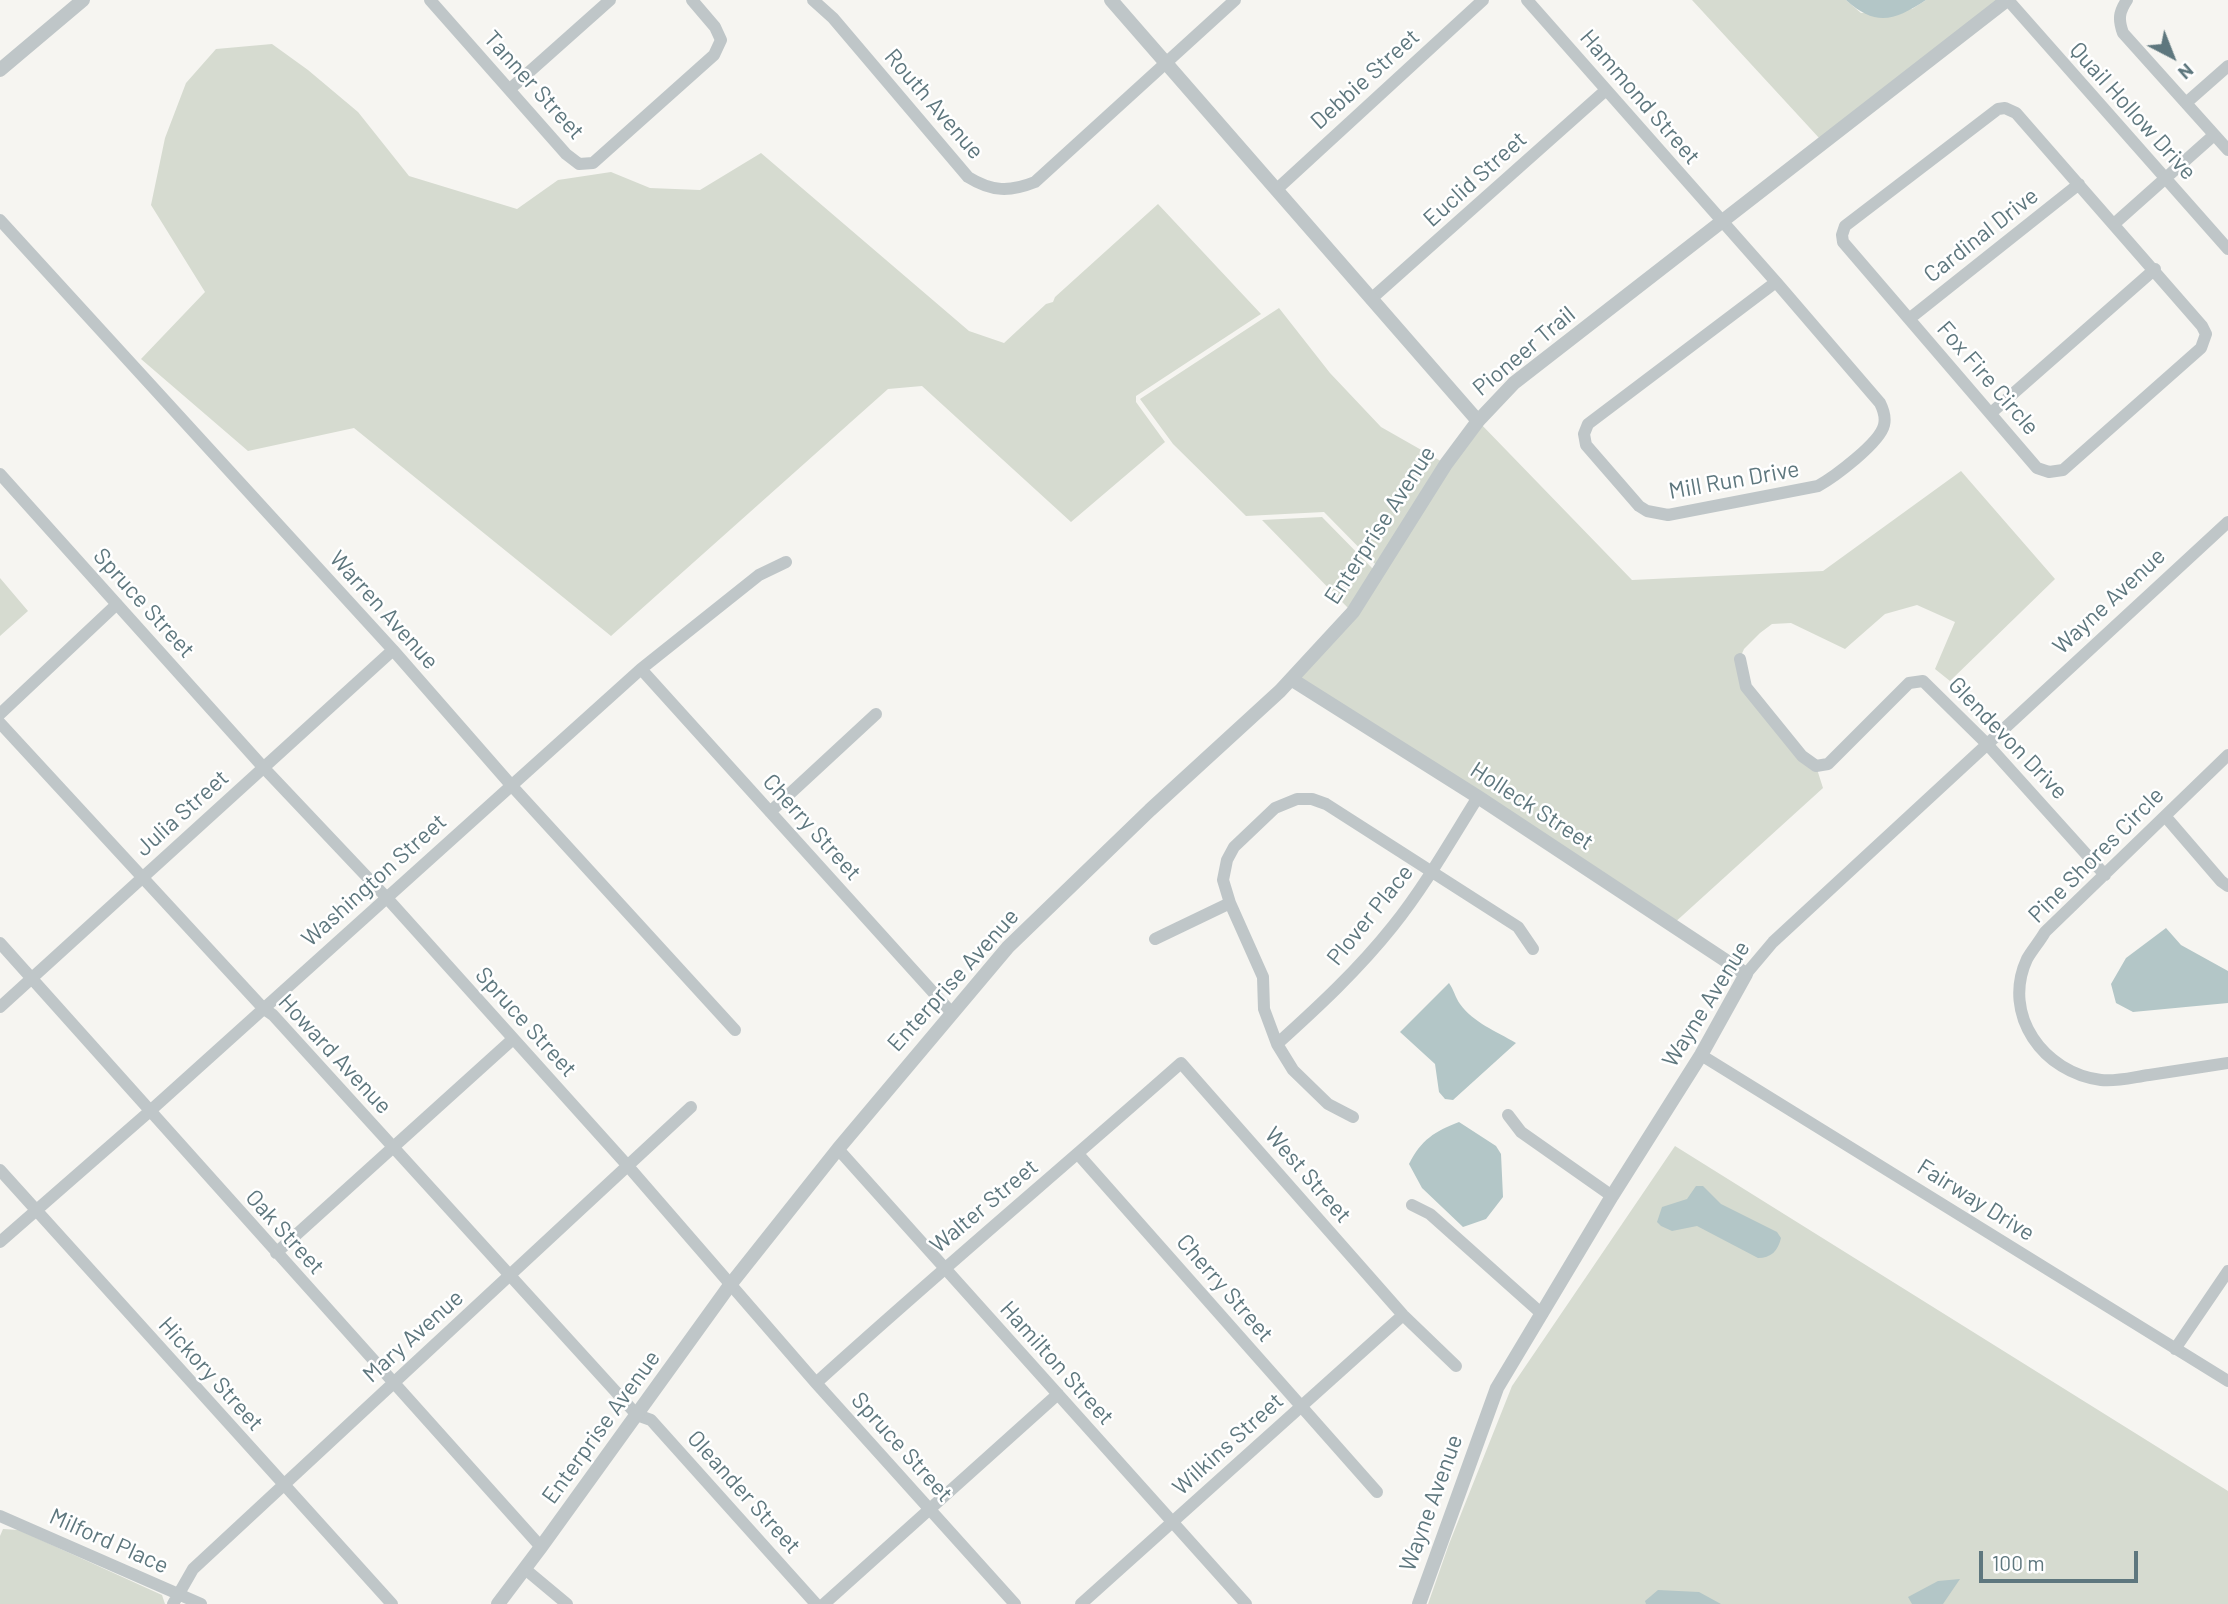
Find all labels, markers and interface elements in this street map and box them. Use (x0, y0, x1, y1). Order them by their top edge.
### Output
north arrow (2137, 21, 2207, 91)
street label: Debbie Street (1305, 23, 1425, 135)
street label: Hammond Street (1574, 24, 1706, 170)
street label: Tanner Street (478, 25, 590, 145)
street label: Quail Hollow Drive (2064, 36, 2202, 186)
street label: Routh Avenue (879, 43, 989, 165)
text: N (2174, 59, 2199, 85)
street label: Euclid Street (1418, 125, 1532, 233)
street label: Cardinal Drive (1918, 182, 2044, 288)
street label: Pioneer Trail (1467, 300, 1581, 402)
street label: Fox Fire Circle (1931, 316, 2045, 440)
street label: Enterprise Avenue (1319, 441, 1441, 609)
street label: Mill Run Drive (1667, 455, 1801, 505)
street label: Spruce Street (87, 542, 201, 664)
street label: Wayne Avenue (2047, 542, 2171, 660)
street label: Warren Avenue (324, 545, 444, 675)
street label: Glendevon Drive (1943, 671, 2073, 805)
street label: Holleck Street (1465, 756, 1599, 856)
street label: Julia Street (130, 764, 234, 862)
street label: Cherry Street (757, 768, 867, 886)
street label: Pine Shores Circle (2022, 781, 2170, 929)
street label: Washington Street (296, 808, 452, 952)
street label: Plover Place (1321, 859, 1419, 971)
street label: Enterprise Avenue (882, 903, 1024, 1057)
street label: Wayne Avenue (1656, 936, 1756, 1072)
street label: Spruce Street (469, 961, 583, 1083)
street label: Howard Avenue (272, 988, 398, 1120)
street label: West Street (1259, 1121, 1357, 1229)
street label: Walter Street (925, 1153, 1043, 1259)
street label: Fairway Drive (1912, 1153, 2040, 1247)
street label: Oak Street (240, 1184, 330, 1280)
street label: Cherry Street (1171, 1228, 1279, 1348)
street label: Mary Avenue (357, 1284, 469, 1388)
street label: Hamilton Street (994, 1295, 1120, 1431)
street label: Hickory Street (153, 1311, 269, 1437)
street label: Enterprise Avenue (536, 1345, 666, 1509)
street label: Spruce Street (845, 1386, 959, 1508)
street label: Wilkins Street (1167, 1387, 1289, 1501)
street label: Oleander Street (681, 1425, 807, 1559)
street label: Wayne Avenue (1393, 1431, 1469, 1575)
street label: Milford Place (45, 1502, 173, 1580)
scale bar (1983, 1538, 2142, 1582)
text: 100 m (1992, 1550, 2045, 1575)

